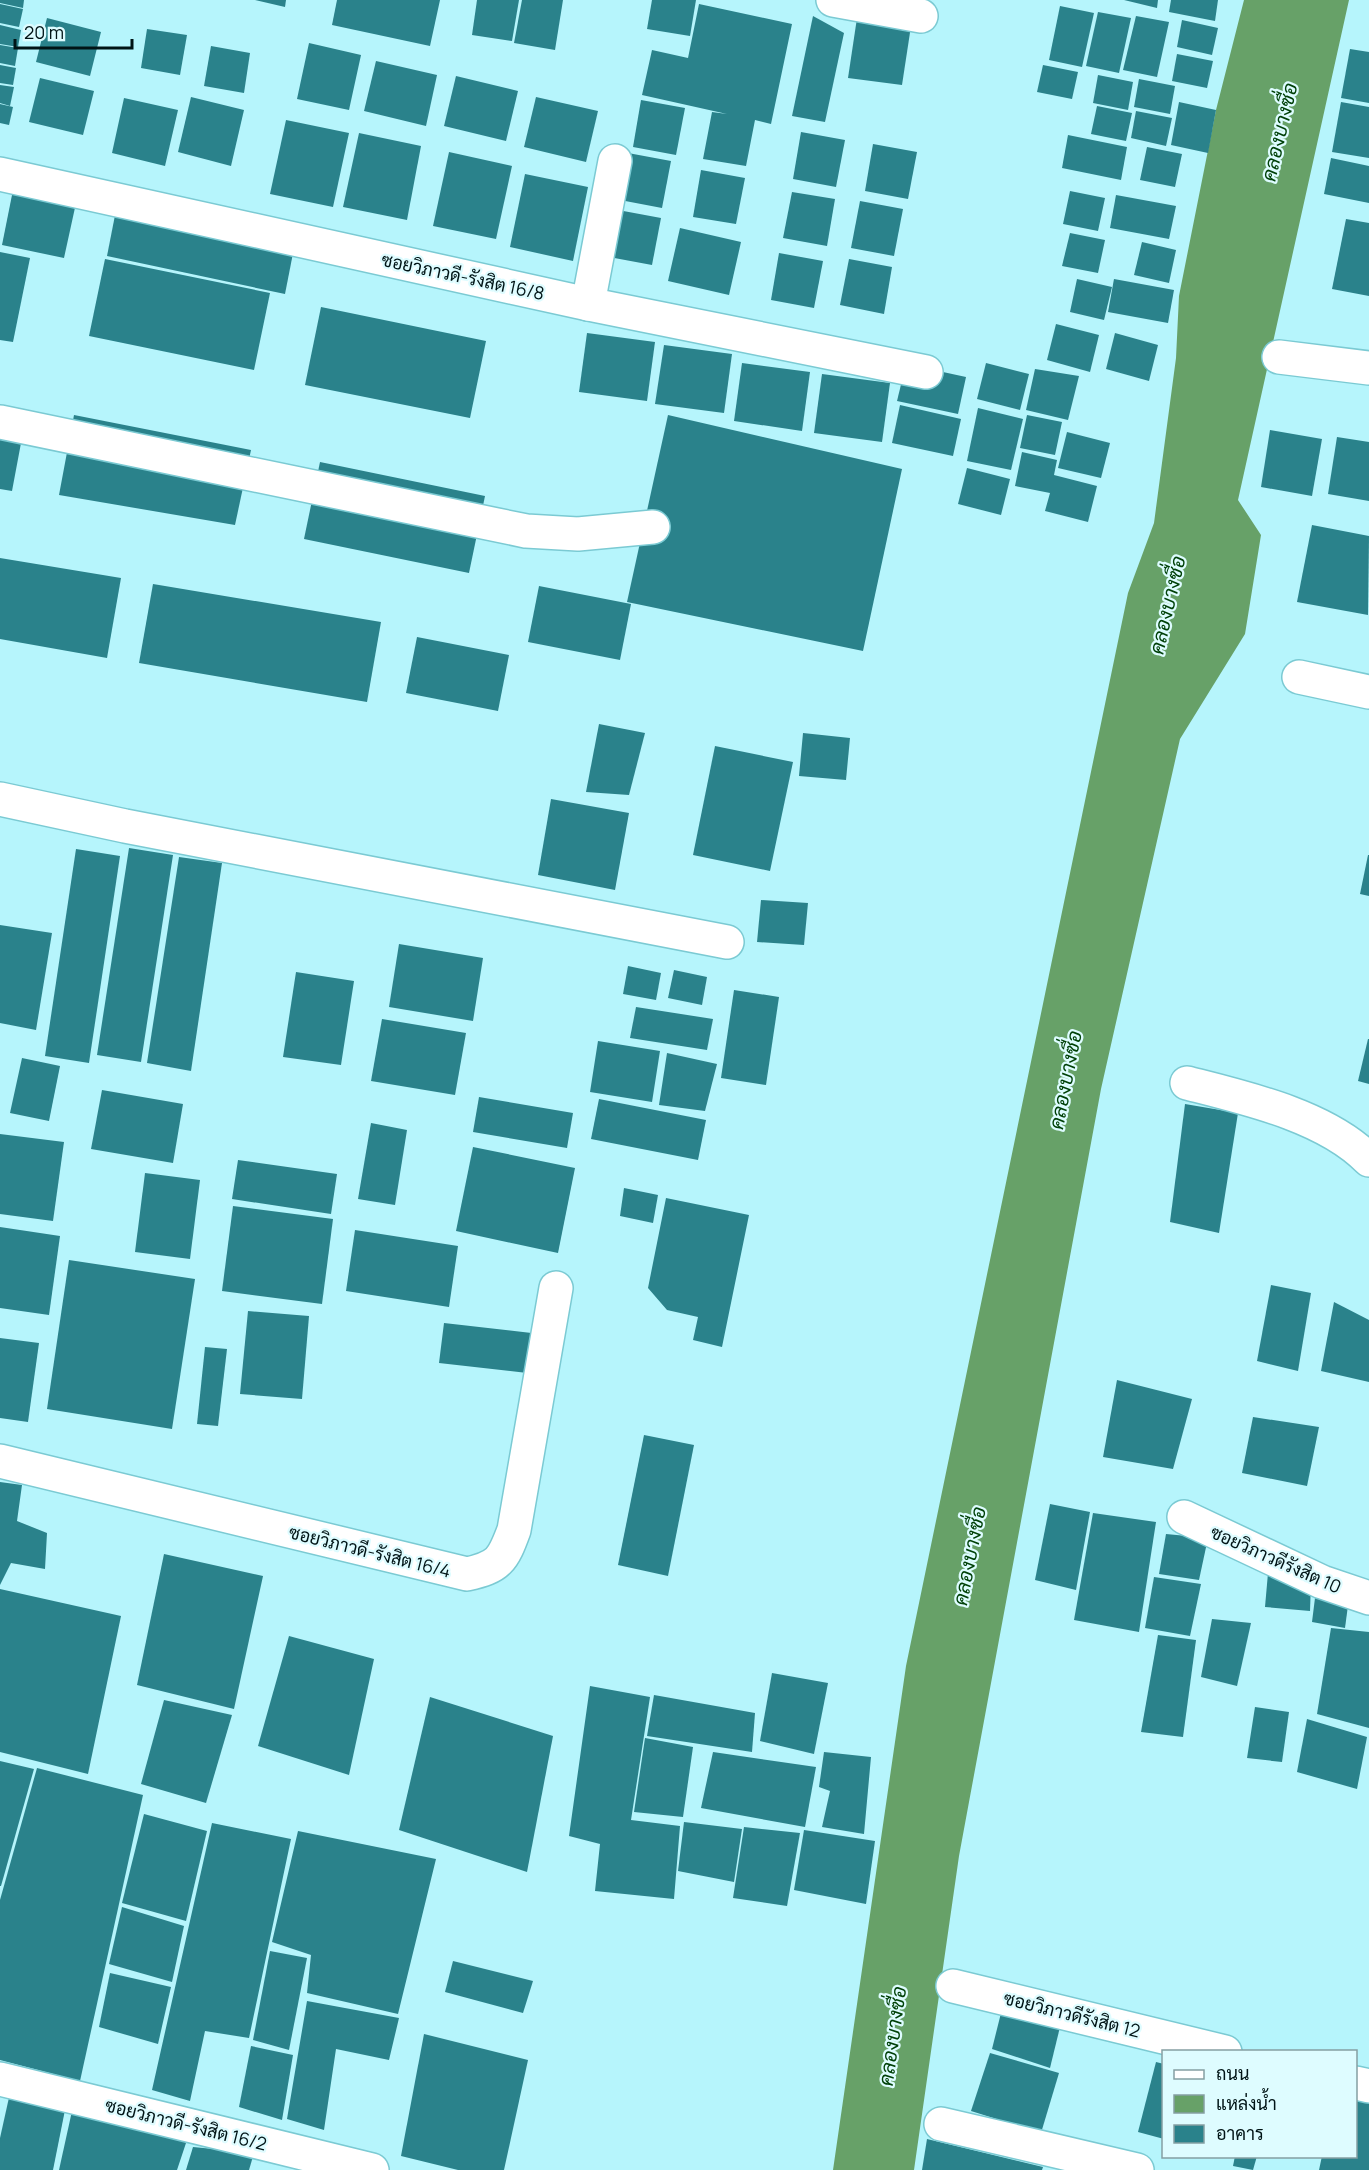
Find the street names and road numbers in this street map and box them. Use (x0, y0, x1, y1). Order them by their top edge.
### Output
street label: ซอยวิภาวดี-รังสิต 16/8 (379, 247, 547, 305)
street label: ซอยวิภาวดี-รังสิต 16/4 (287, 1519, 453, 1583)
street label: ซอยวิภาวดีรังสิต 10 (1207, 1519, 1345, 1599)
street label: ซอยวิภาวดีรังสิต 12 (1001, 1985, 1143, 2043)
street label: ซอยวิภาวดี-รังสิต 16/2 (103, 2092, 269, 2156)

